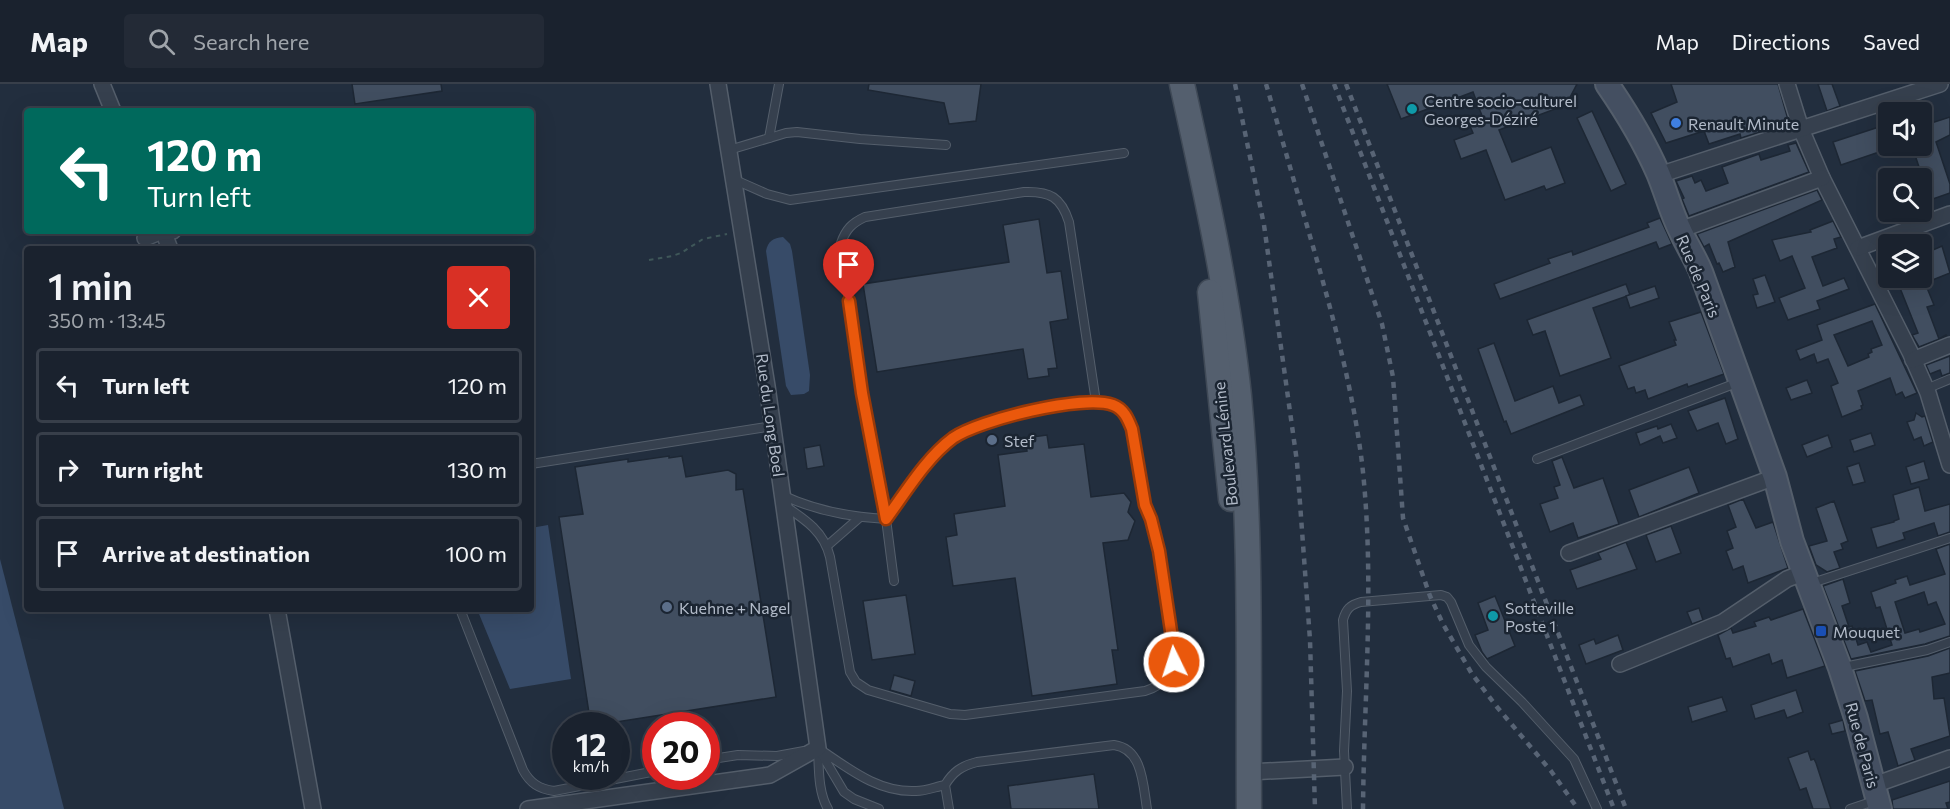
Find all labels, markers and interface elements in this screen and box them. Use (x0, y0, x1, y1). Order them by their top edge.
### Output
search box (124, 14, 544, 68)
text: Map (30, 24, 88, 58)
icon: search (145, 25, 178, 58)
text: Search here (193, 28, 309, 55)
text: Map (1656, 29, 1699, 54)
text: Directions (1732, 29, 1830, 54)
text: Saved (1863, 29, 1920, 54)
place label: Centre socio-culturel Georges-Déziré (1424, 91, 1577, 128)
marker: Centre socio-culturel Georges-Déziré (1405, 102, 1419, 116)
map controls (1878, 102, 1932, 288)
button: sound (1878, 102, 1932, 156)
place label: Renault Minute (1688, 114, 1799, 133)
marker: Renault Minute (1669, 116, 1683, 130)
text: 120 m (147, 128, 262, 180)
icon: left (48, 132, 126, 210)
button: search (1878, 168, 1932, 222)
text: Turn left (147, 180, 251, 213)
street label: Rue de Paris (1673, 232, 1725, 320)
button: layers (1878, 234, 1932, 288)
pin (823, 239, 874, 301)
icon: arrive (832, 248, 865, 281)
text: 1 min (48, 263, 133, 307)
button: close (447, 266, 510, 329)
text: 350 m · 13:45 (48, 308, 166, 332)
street label: Rue du Long Boel (753, 352, 789, 478)
icon: left (51, 369, 84, 402)
text: Turn left (102, 372, 189, 399)
text: 120 m (448, 372, 507, 399)
street label: Boulevard Lénine (1209, 381, 1241, 507)
place label: Stef (1004, 431, 1035, 450)
marker: Stef (985, 433, 999, 447)
icon: right (51, 453, 84, 486)
text: Turn right (102, 456, 203, 483)
text: 130 m (447, 456, 507, 483)
icon: arrive (51, 537, 84, 570)
text: Arrive at destination (102, 540, 310, 567)
text: 100 m (445, 540, 507, 567)
place label: Kuehne + Nagel (679, 598, 791, 617)
place label: Sotteville Poste 1 (1505, 598, 1574, 635)
marker: Kuehne + Nagel (660, 600, 674, 614)
marker: Sotteville Poste 1 (1486, 609, 1500, 623)
place label: Mouquet (1833, 622, 1900, 641)
marker: Mouquet (1814, 624, 1828, 638)
position arrow (1142, 630, 1206, 694)
street label: Rue de Paris (1842, 700, 1884, 790)
speed limit sign: 20 (642, 712, 720, 790)
text: 12 (576, 725, 606, 762)
text: km/h (573, 757, 609, 775)

